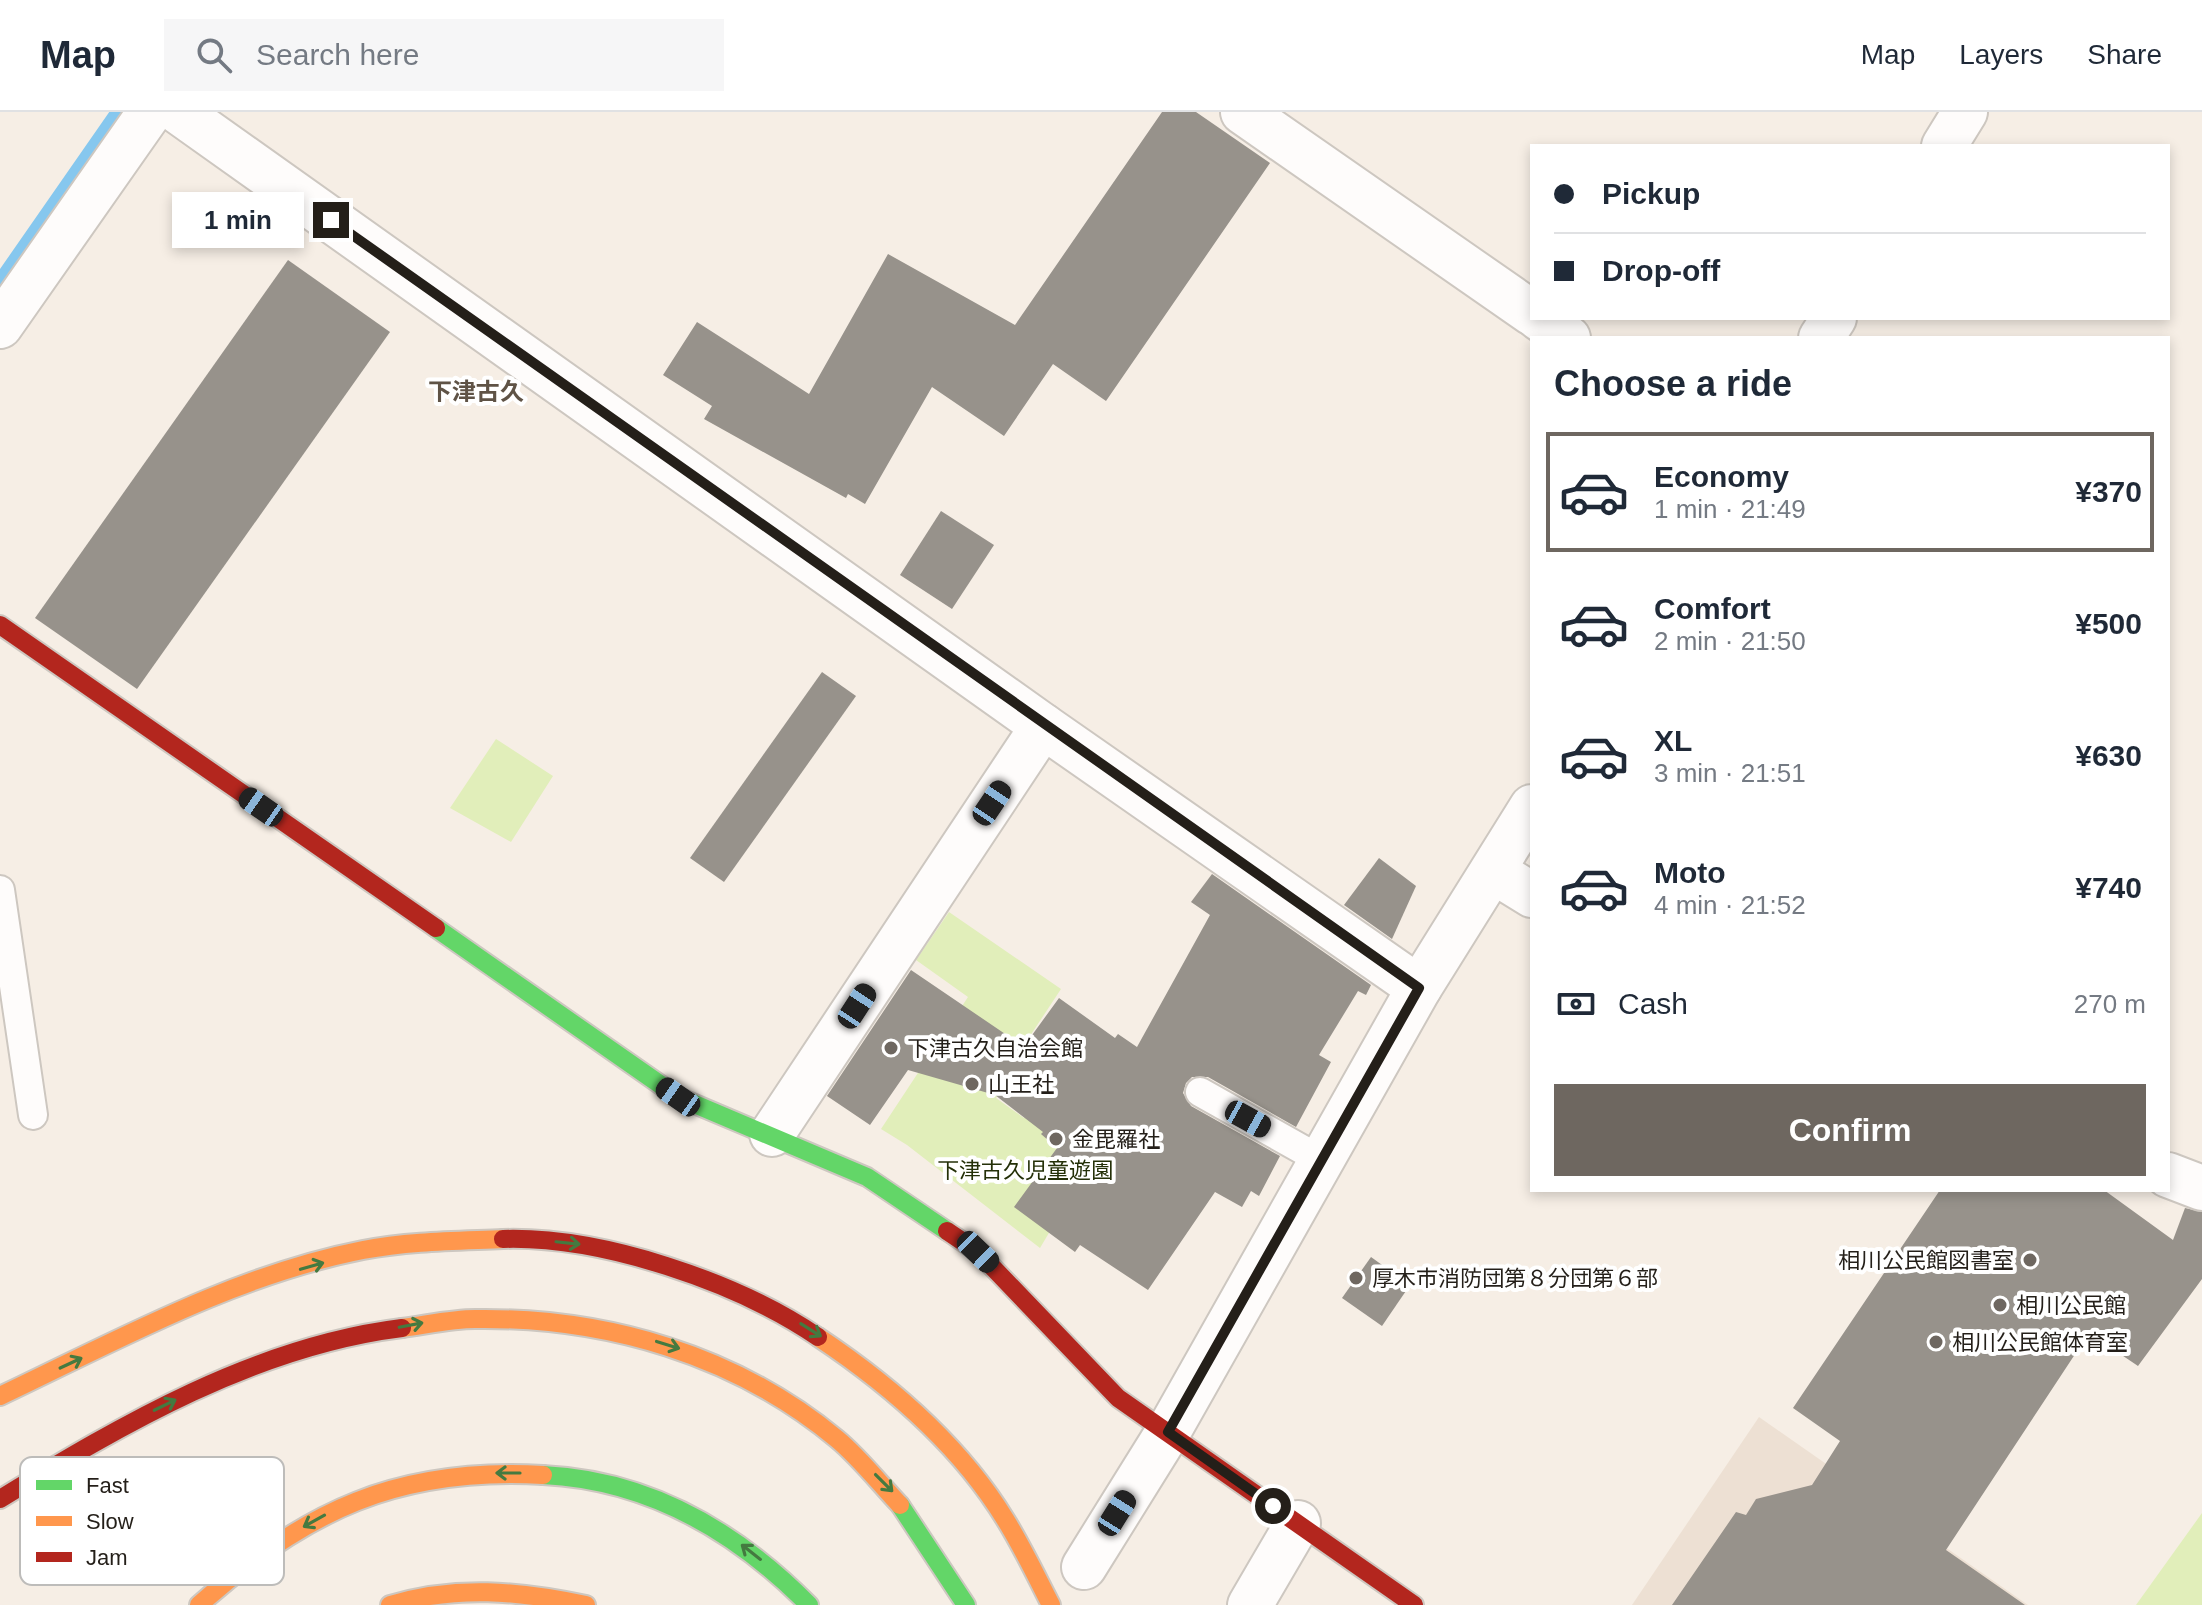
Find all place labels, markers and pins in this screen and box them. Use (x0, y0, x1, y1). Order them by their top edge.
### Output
place label: 下津古久自治会館 (907, 1036, 1083, 1061)
marker: 下津古久自治会館 (882, 1039, 900, 1057)
place label: 山王社 (988, 1072, 1054, 1097)
marker: 山王社 (963, 1075, 981, 1093)
place label: 金毘羅社 (1072, 1127, 1160, 1152)
marker: 金毘羅社 (1047, 1130, 1065, 1148)
place label: 相川公民館図書室 (1838, 1248, 2014, 1273)
marker: 相川公民館図書室 (2021, 1251, 2039, 1269)
place label: 厚木市消防団第８分団第６部 (1372, 1266, 1658, 1291)
marker: 厚木市消防団第８分団第６部 (1347, 1269, 1365, 1287)
place label: 相川公民館 (2016, 1293, 2126, 1318)
marker: 相川公民館 (1991, 1296, 2009, 1314)
place label: 相川公民館体育室 (1952, 1330, 2128, 1355)
marker: 相川公民館体育室 (1927, 1333, 1945, 1351)

